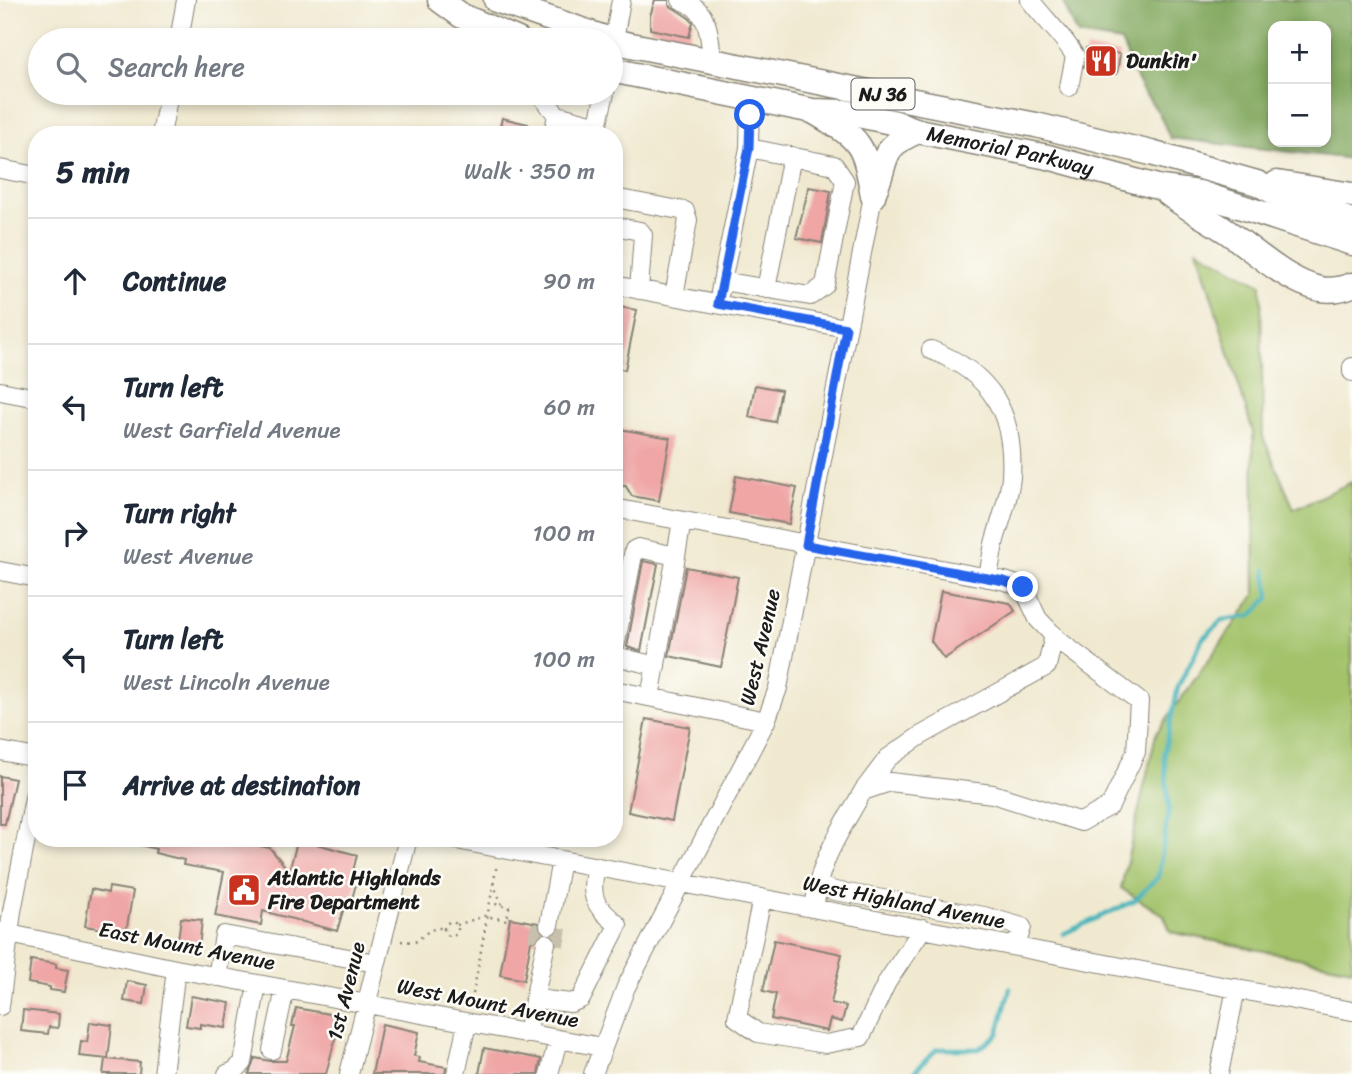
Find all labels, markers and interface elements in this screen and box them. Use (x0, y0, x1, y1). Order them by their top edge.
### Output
map controls (1268, 21, 1331, 147)
button: + (1268, 21, 1331, 84)
search box (28, 28, 623, 105)
restaurant icon: Dunkin' (1082, 42, 1120, 80)
place label: Dunkin' (1126, 42, 1197, 80)
text: Search here (108, 44, 245, 90)
icon: search (52, 48, 90, 86)
road number: NJ 36 (852, 78, 914, 110)
button: − (1268, 84, 1331, 147)
route start (734, 99, 765, 130)
street label: Memorial Parkway (923, 114, 1098, 188)
text: 5 min (56, 145, 130, 199)
text: Walk · 350 m (464, 151, 595, 192)
text: Continue (123, 258, 226, 304)
text: 90 m (543, 261, 595, 302)
icon: ahead (56, 262, 94, 300)
text: Turn left (123, 364, 223, 410)
text: 60 m (544, 387, 595, 428)
icon: left (56, 388, 94, 426)
text: West Garfield Avenue (123, 410, 341, 451)
text: Turn right (123, 490, 236, 536)
text: 100 m (532, 513, 595, 554)
icon: right (56, 514, 94, 552)
text: West Avenue (123, 536, 253, 577)
route end (1007, 571, 1038, 602)
street label: West Avenue (728, 585, 792, 709)
text: Turn left (123, 616, 223, 662)
text: 100 m (532, 639, 595, 680)
icon: left (56, 640, 94, 678)
text: West Lincoln Avenue (123, 662, 330, 703)
text: Arrive at destination (123, 762, 360, 808)
icon: arrive (56, 766, 94, 804)
place label: Atlantic Highlands Fire Department (267, 859, 441, 921)
street label: West Highland Avenue (800, 864, 1008, 940)
public building icon: Atlantic Highlands Fire Department (225, 871, 263, 909)
street label: East Mount Avenue (96, 910, 278, 982)
street label: 1st Avenue (315, 938, 377, 1044)
street label: West Mount Avenue (394, 967, 582, 1039)

